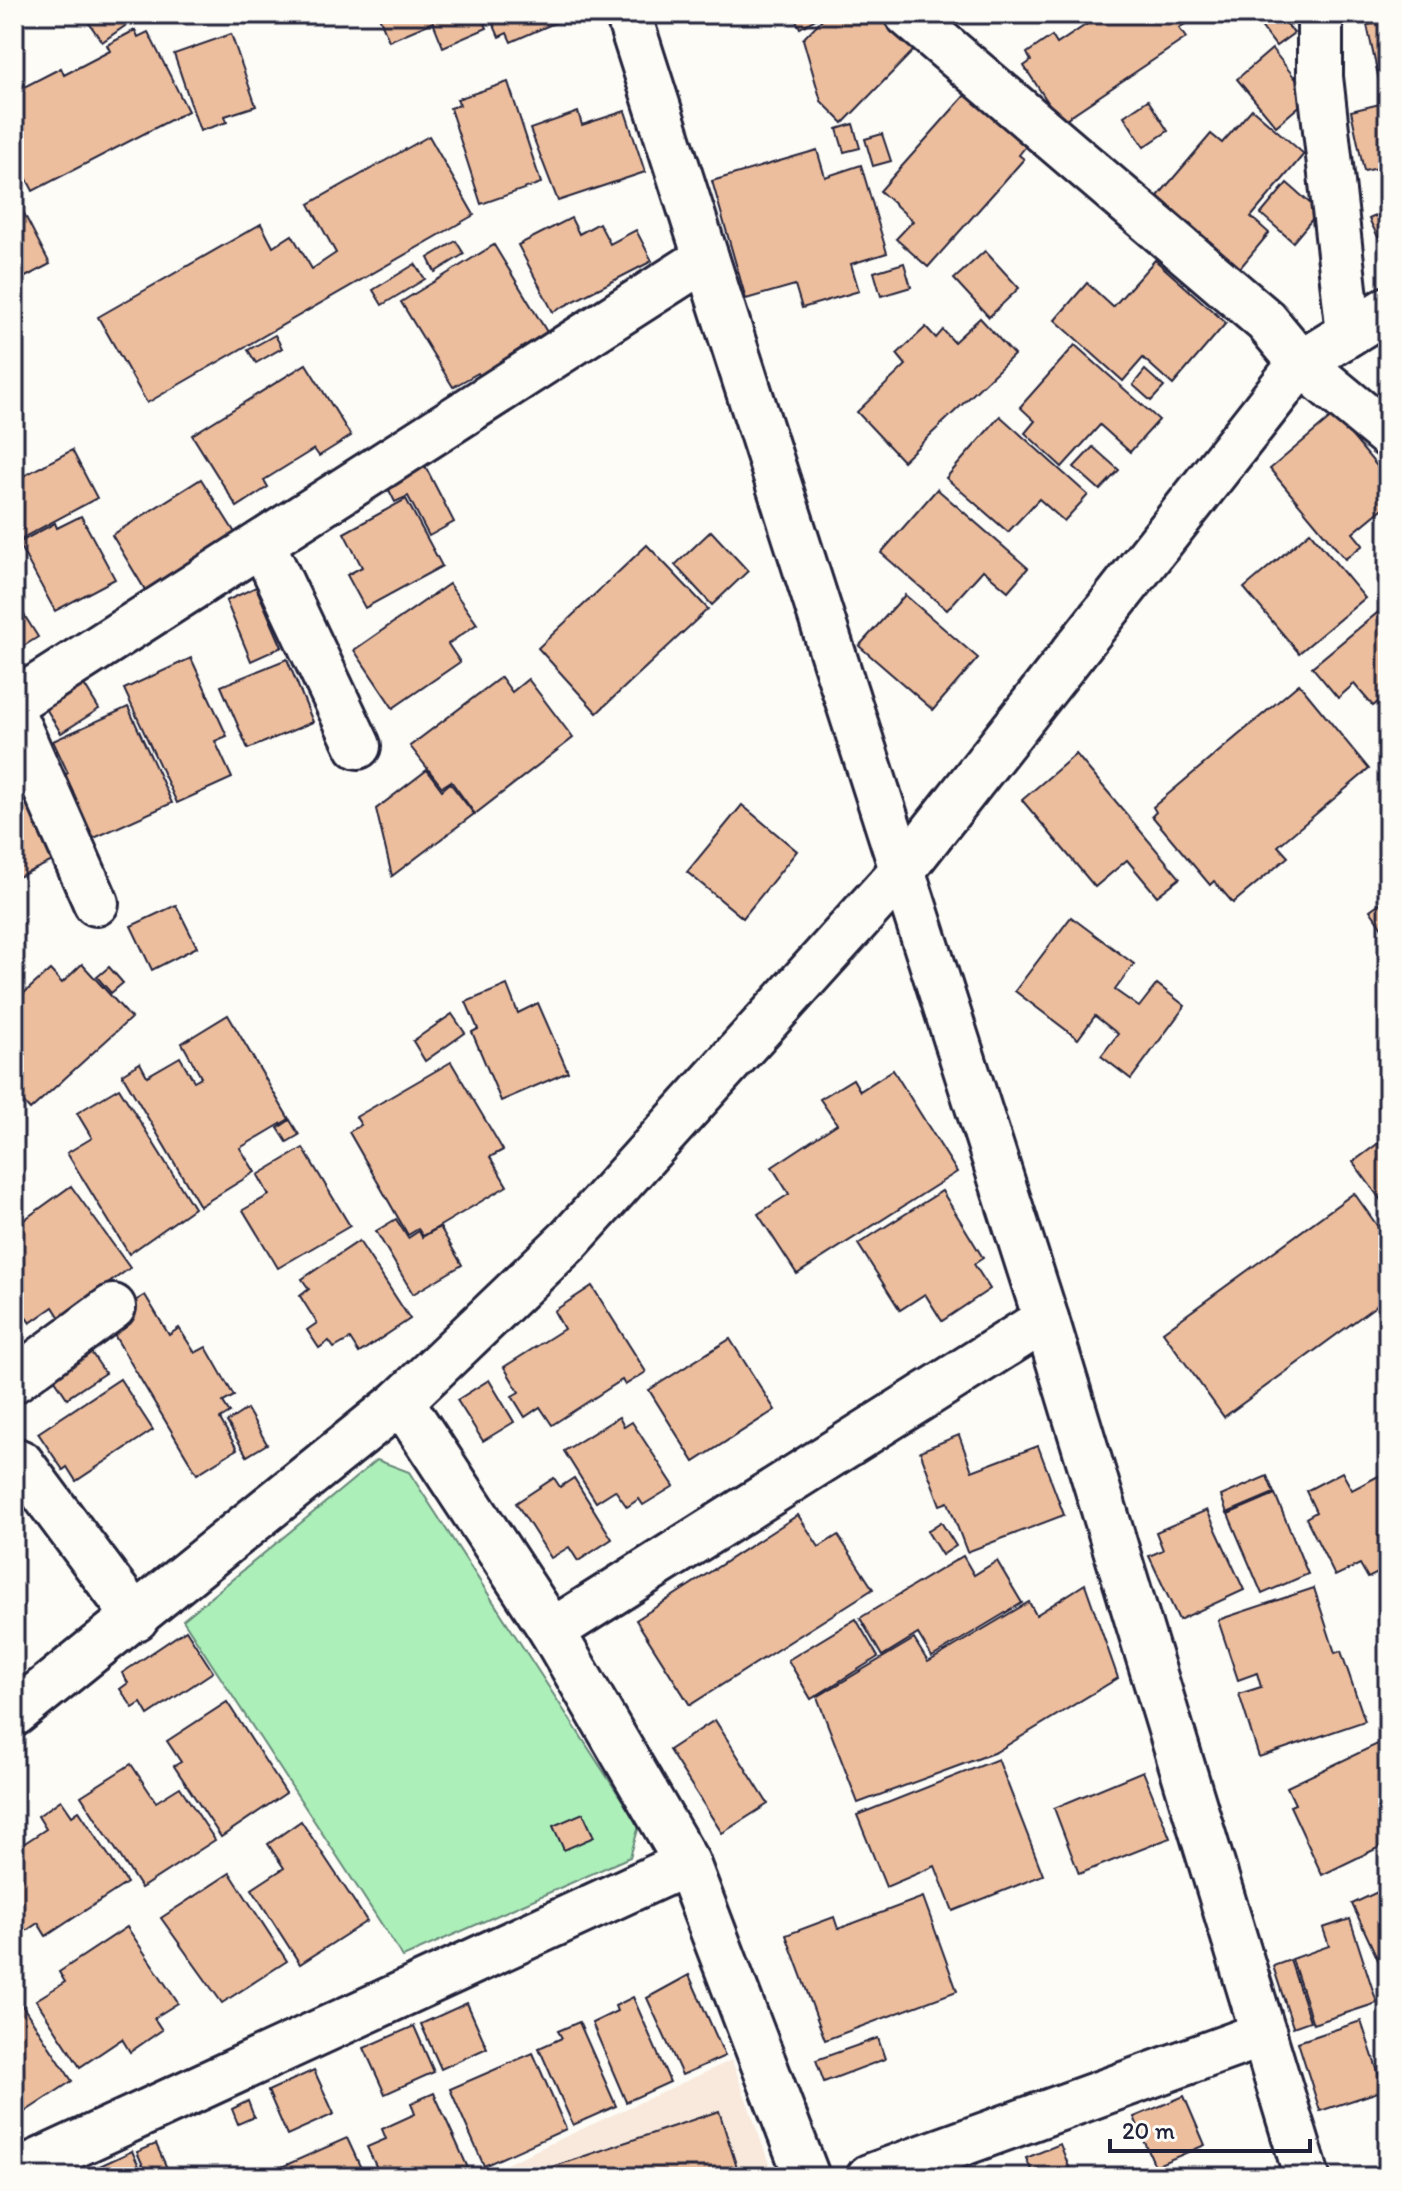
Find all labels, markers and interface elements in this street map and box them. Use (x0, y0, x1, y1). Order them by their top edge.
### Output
scale bar (1110, 2103, 1310, 2153)
text: 20 m (1122, 2116, 1175, 2145)

